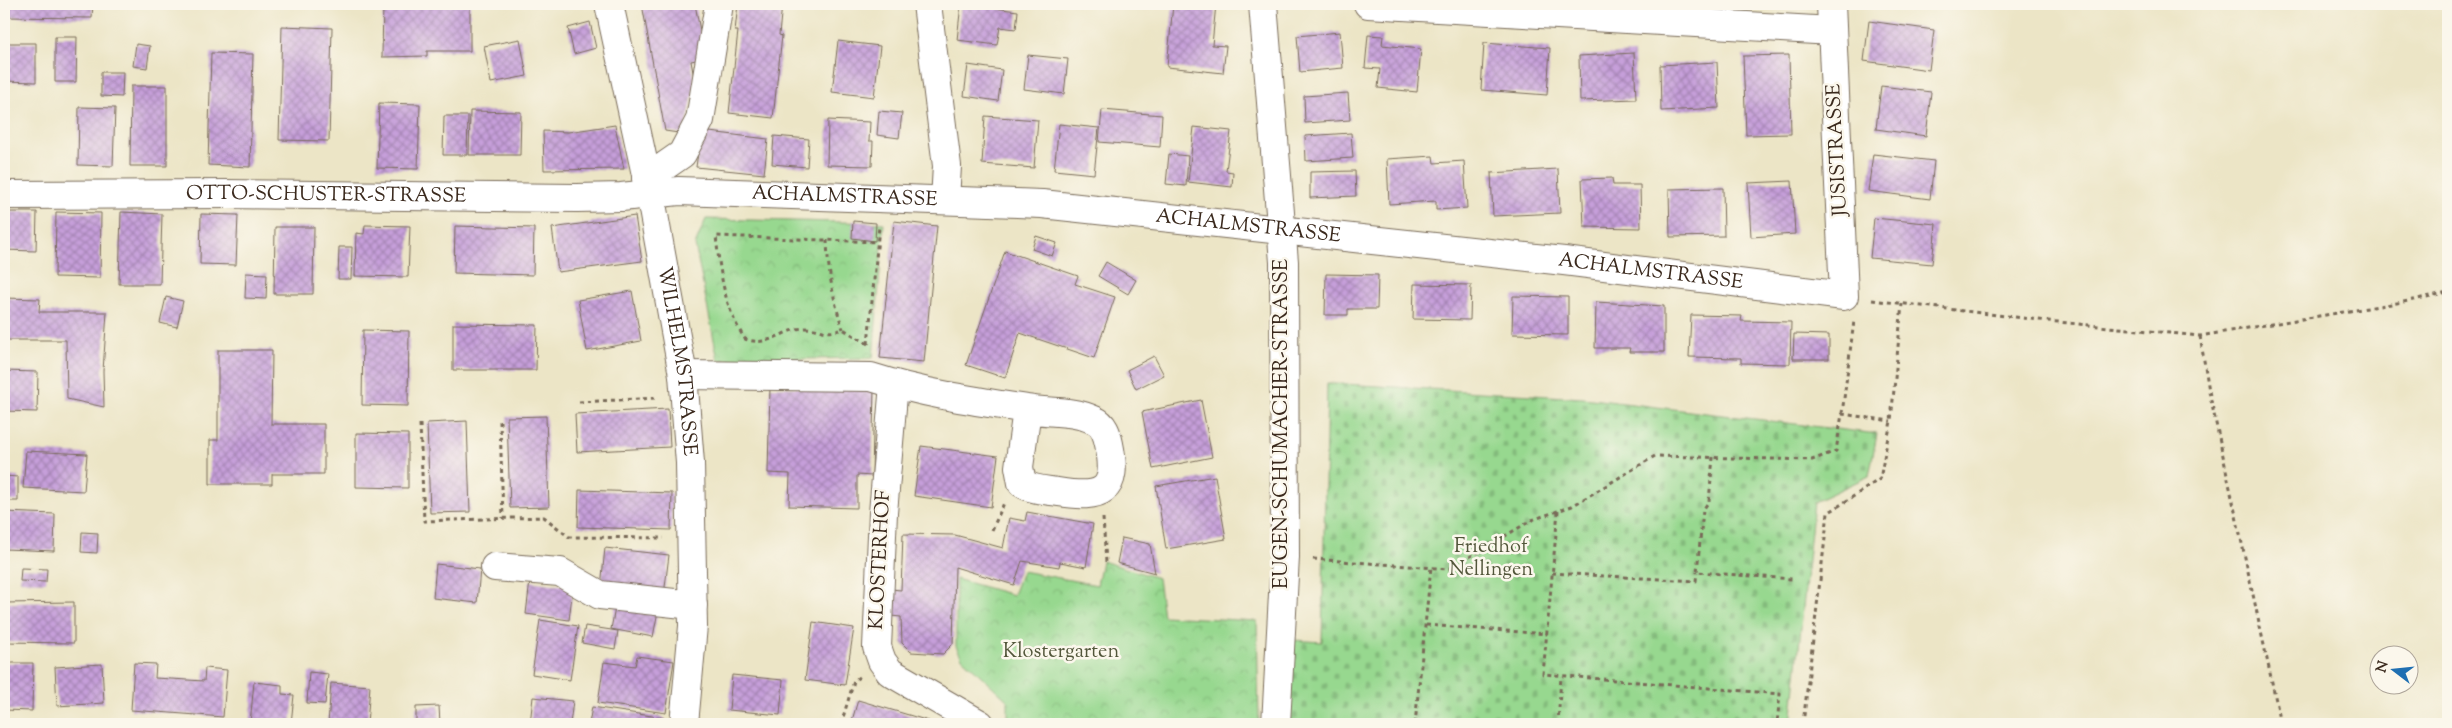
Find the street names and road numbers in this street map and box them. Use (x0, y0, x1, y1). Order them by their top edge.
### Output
street label: JUSISTRASSE (1820, 83, 1856, 218)
street label: OTTO-SCHUSTER-STRASSE (186, 179, 466, 211)
street label: ACHALMSTRASSE (751, 179, 938, 215)
street label: ACHALMSTRASSE (1154, 202, 1342, 251)
street label: ACHALMSTRASSE (1557, 246, 1745, 298)
street label: EUGEN-SCHUMACHER-STRASSE (1268, 259, 1297, 589)
street label: WILHELMSTRASSE (649, 264, 704, 457)
street label: KLOSTERHOF (863, 489, 899, 631)

